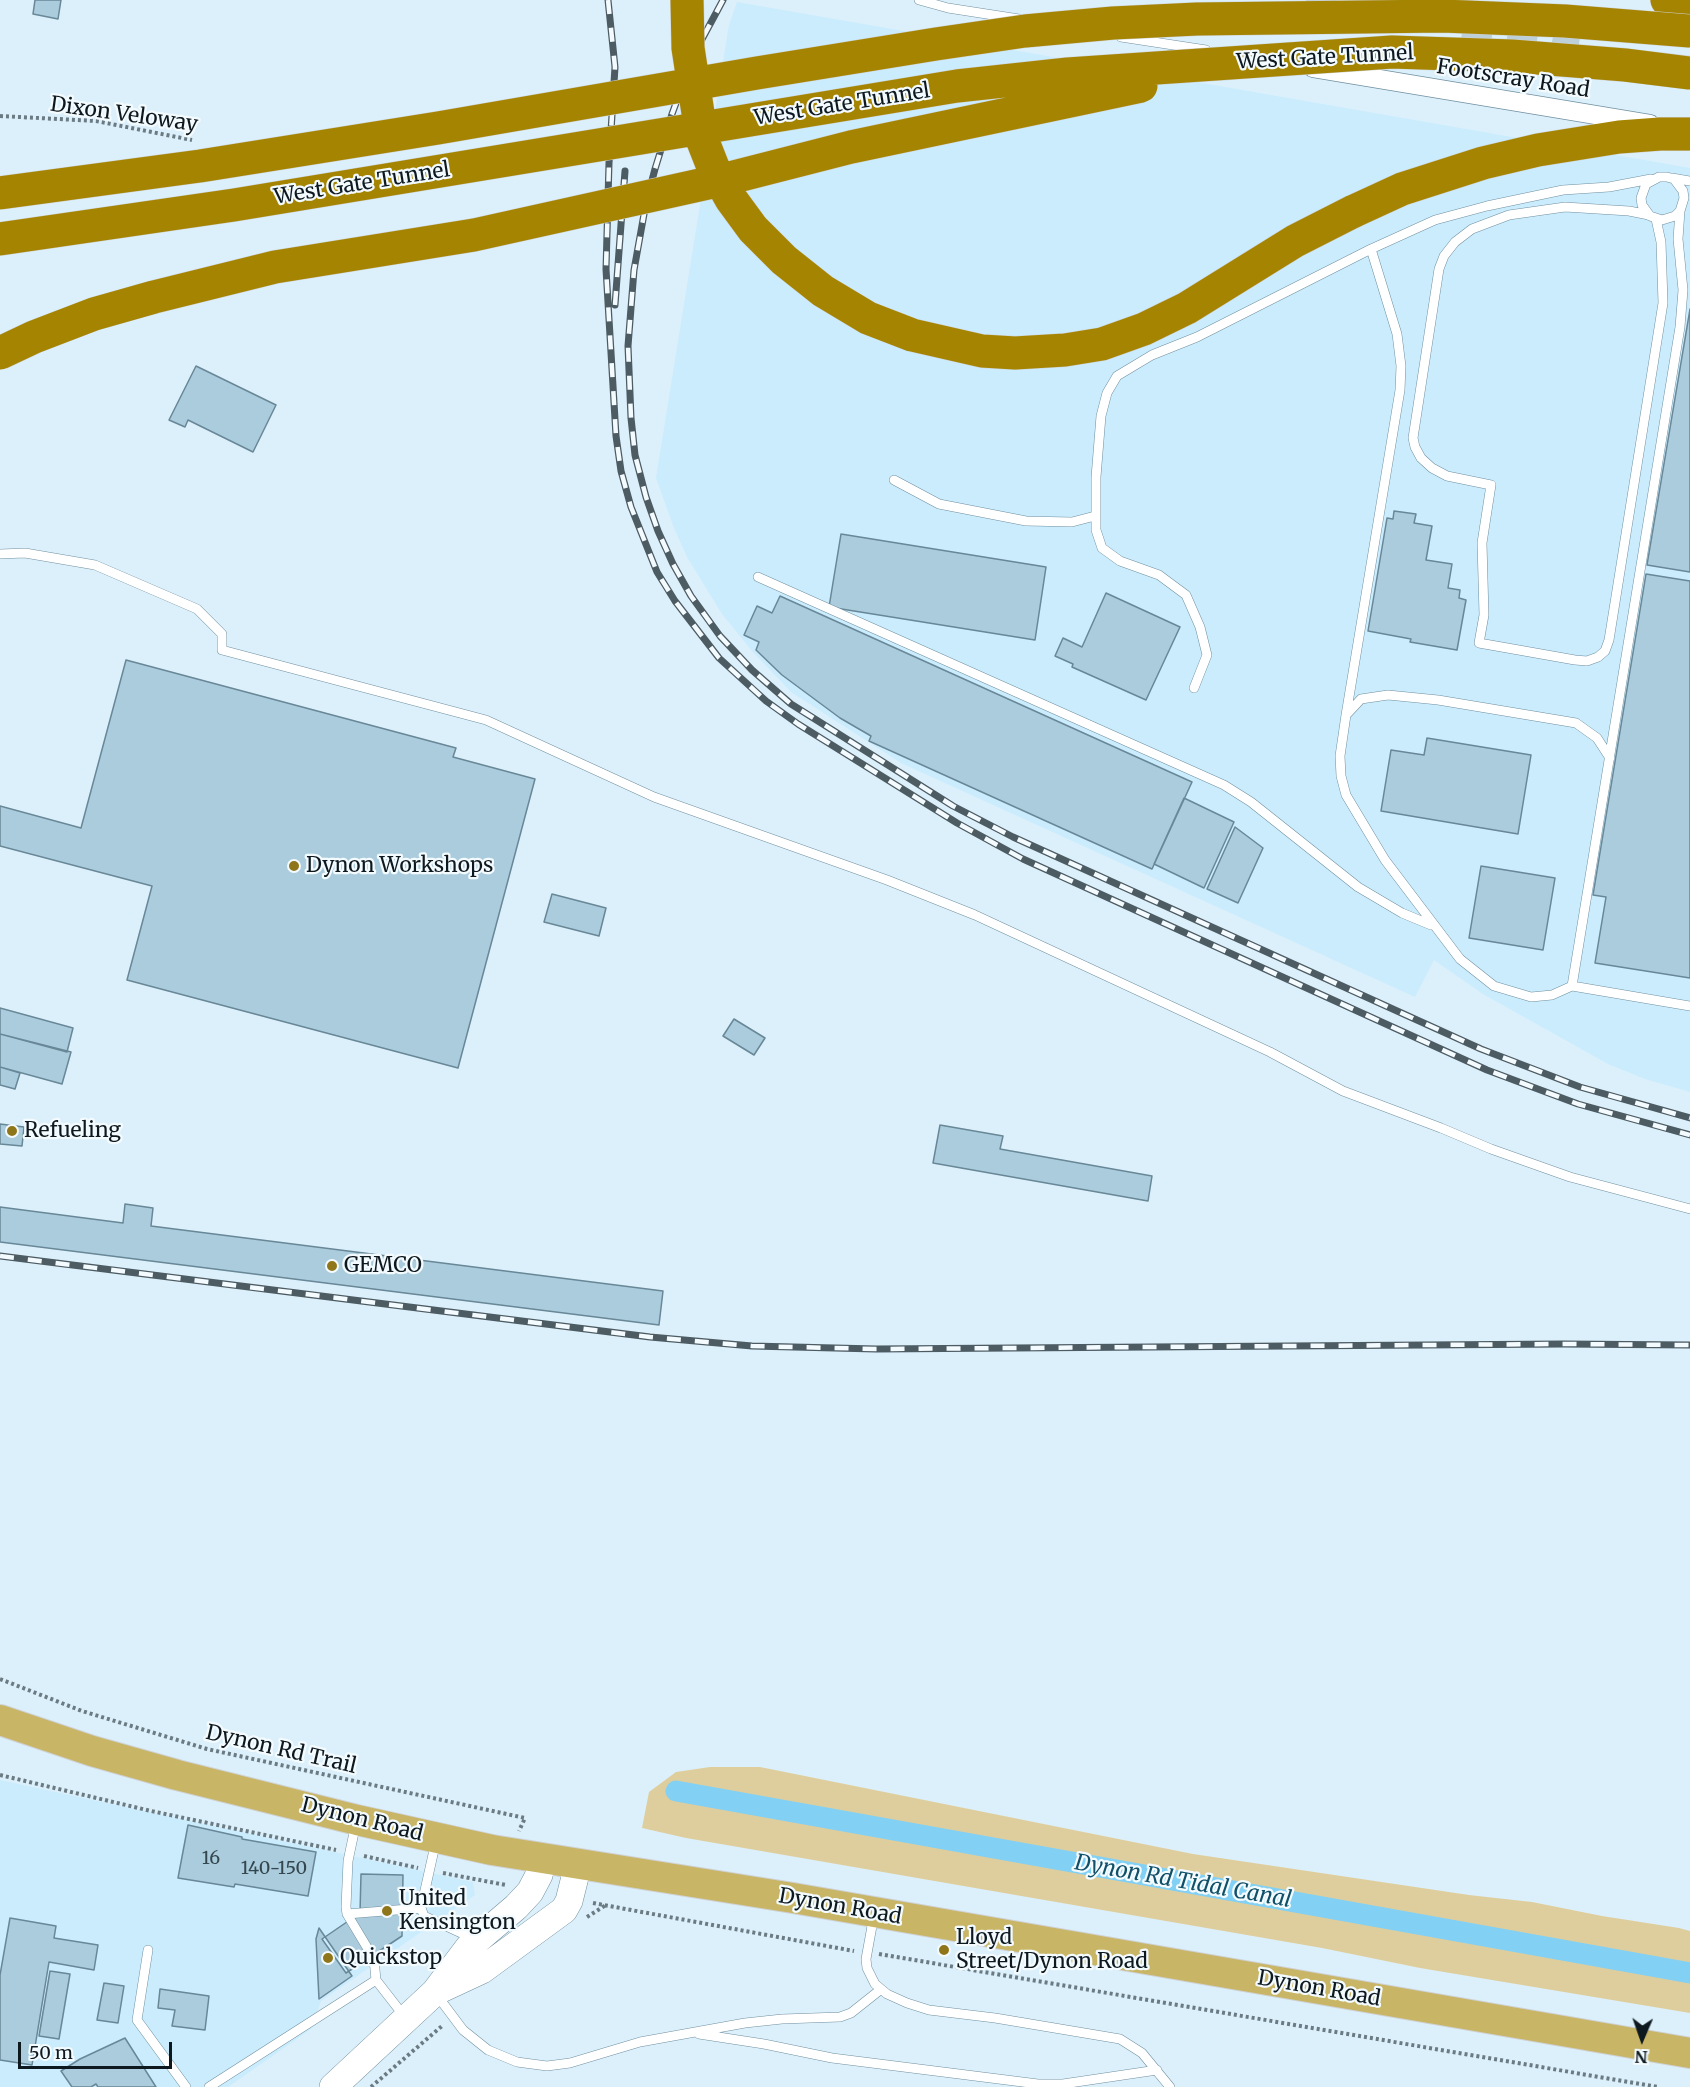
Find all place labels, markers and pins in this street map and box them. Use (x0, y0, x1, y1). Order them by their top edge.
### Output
place label: Dynon Workshops (306, 853, 493, 879)
marker: Dynon Workshops (287, 859, 301, 873)
place label: Refueling (24, 1118, 121, 1144)
marker: Refueling (5, 1124, 19, 1138)
place label: GEMCO (344, 1253, 422, 1279)
marker: GEMCO (325, 1259, 339, 1273)
place label: United Kensington (399, 1886, 516, 1936)
marker: United Kensington (380, 1904, 394, 1918)
place label: Lloyd Street/Dynon Road (956, 1925, 1148, 1975)
marker: Lloyd Street/Dynon Road (937, 1943, 951, 1957)
place label: Quickstop (340, 1945, 442, 1971)
marker: Quickstop (321, 1951, 335, 1965)

